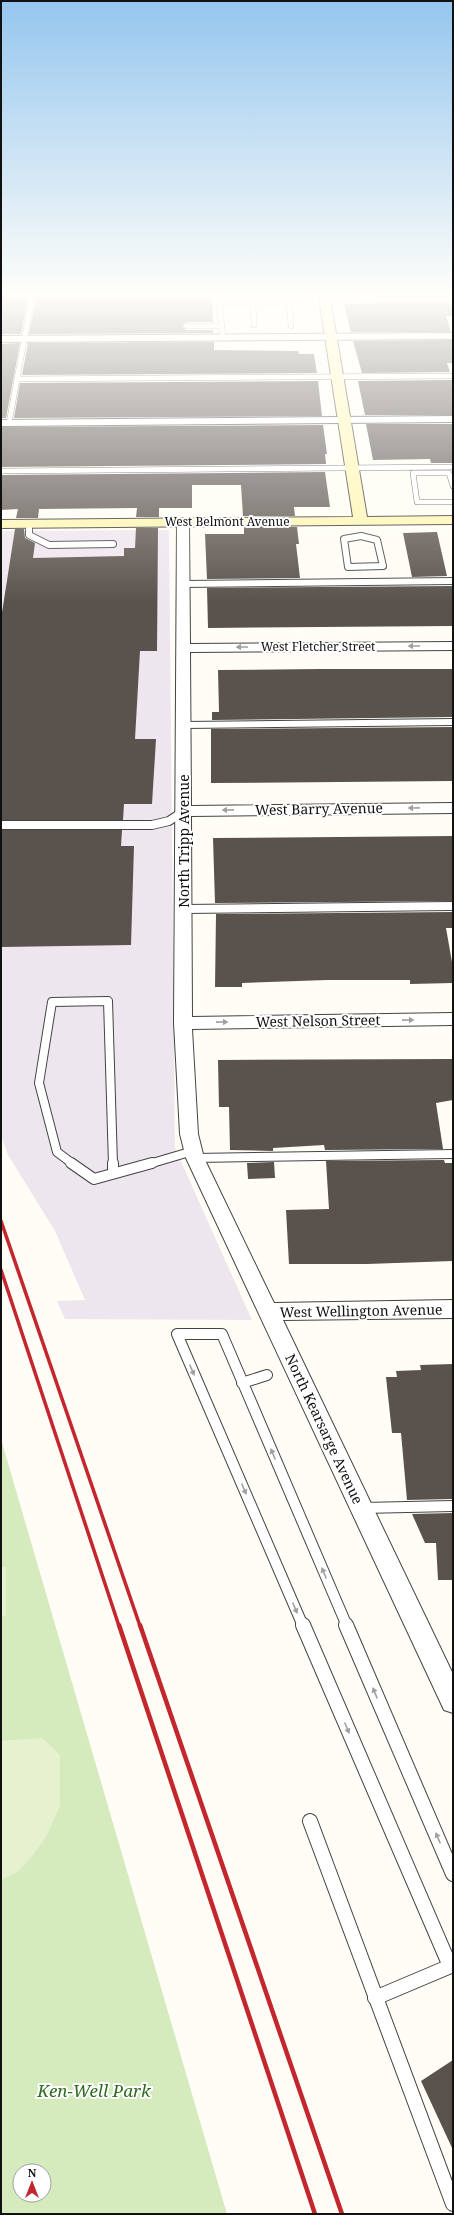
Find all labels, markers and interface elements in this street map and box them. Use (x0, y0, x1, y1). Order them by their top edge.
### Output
street label: West Belmont Avenue (164, 513, 290, 530)
street label: West Fletcher Street (261, 638, 375, 655)
one-way arrow (407, 643, 420, 649)
one-way arrow (235, 644, 248, 650)
street label: North Tripp Avenue (174, 774, 193, 908)
street label: West Barry Avenue (255, 798, 383, 819)
one-way arrow (407, 805, 420, 811)
one-way arrow (222, 807, 234, 814)
street label: West Nelson Street (255, 1010, 381, 1031)
one-way arrow (402, 1017, 415, 1023)
one-way arrow (216, 1019, 229, 1025)
street label: West Wellington Avenue (279, 1300, 443, 1321)
street label: North Kearsarge Avenue (281, 1351, 368, 1507)
one-way arrow (189, 1364, 195, 1375)
one-way arrow (270, 1448, 276, 1459)
one-way arrow (241, 1484, 247, 1496)
one-way arrow (321, 1568, 327, 1579)
one-way arrow (292, 1603, 298, 1614)
one-way arrow (372, 1686, 378, 1698)
one-way arrow (344, 1722, 350, 1733)
one-way arrow (434, 1832, 441, 1844)
park label: Ken-Well Park (36, 2079, 152, 2102)
north arrow (12, 2163, 52, 2203)
text: N (28, 2165, 37, 2180)

